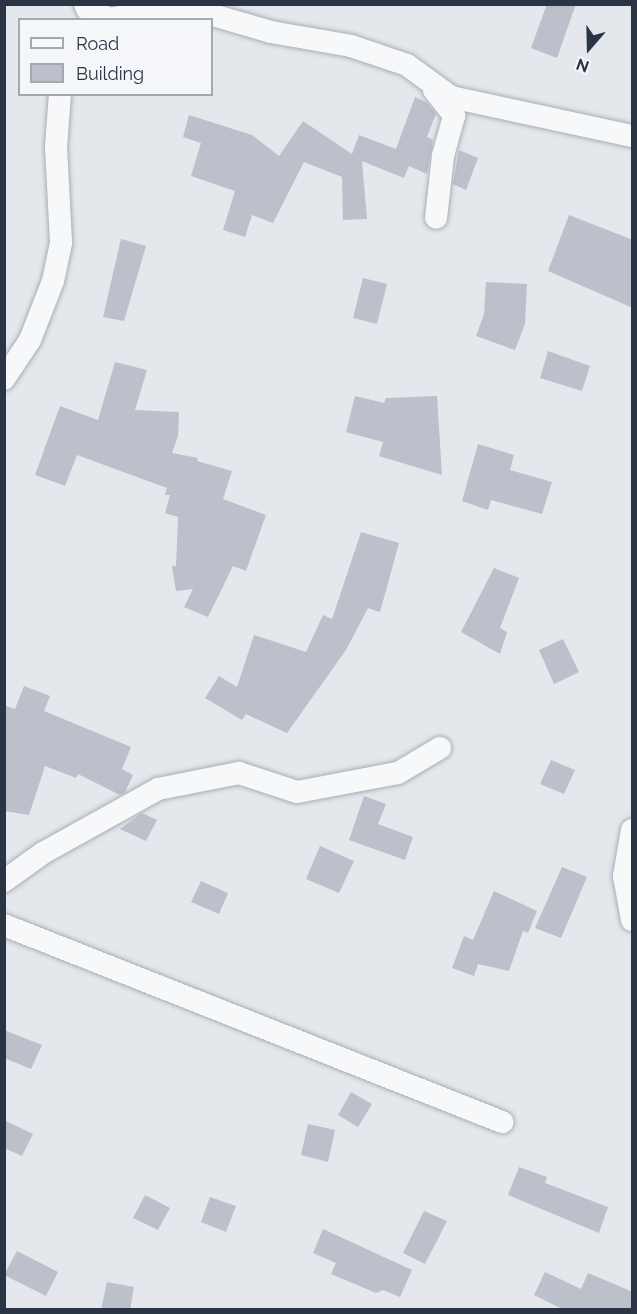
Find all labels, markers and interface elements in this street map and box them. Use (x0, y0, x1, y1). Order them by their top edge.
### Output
legend (18, 18, 213, 96)
north arrow (559, 18, 619, 78)
text: Road (76, 33, 119, 54)
text: N (574, 54, 592, 76)
text: Building (76, 63, 144, 84)

